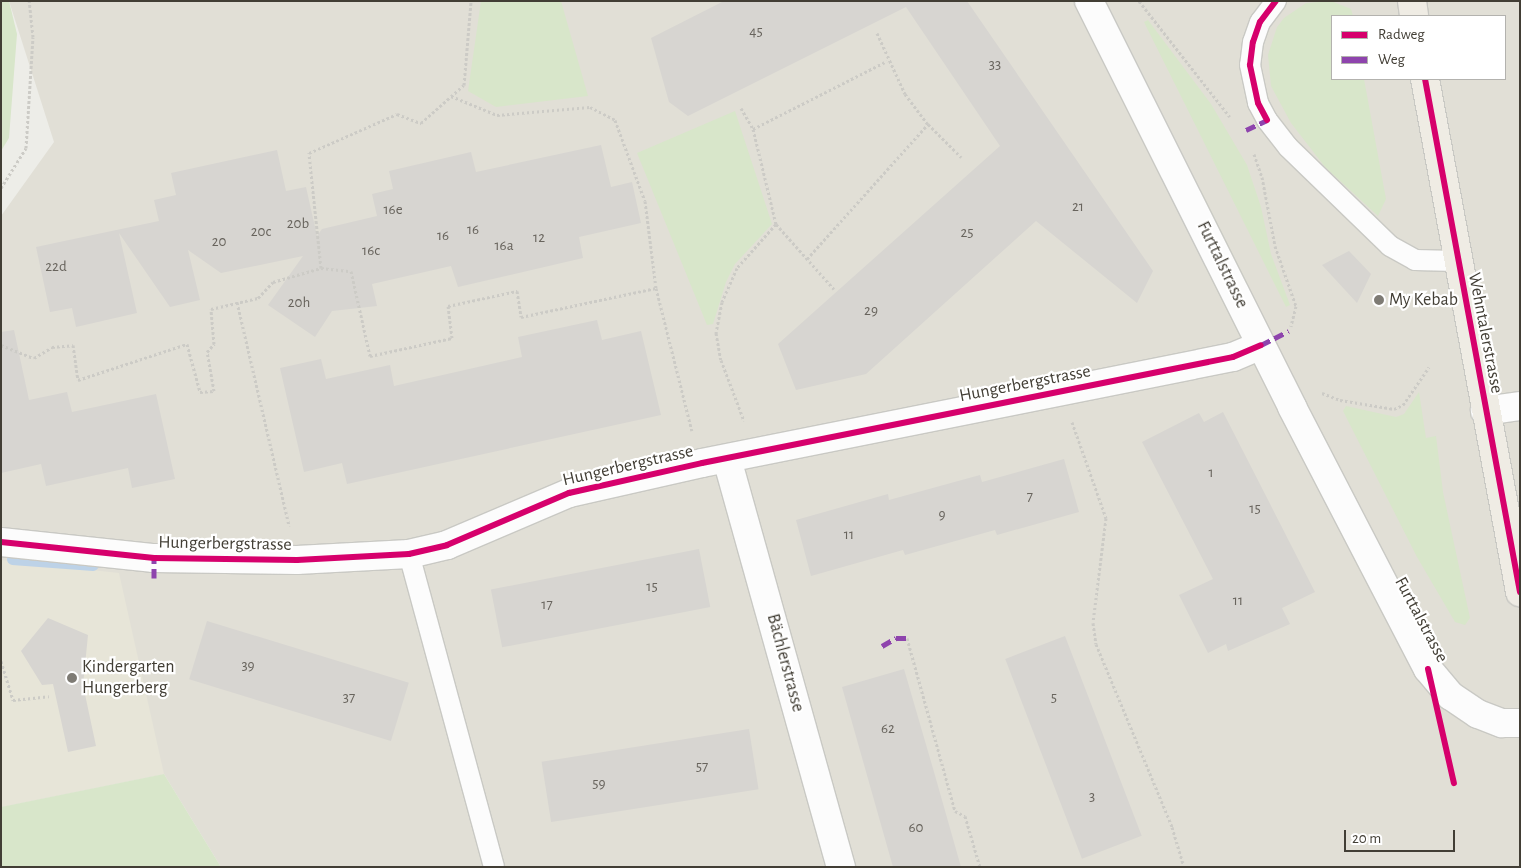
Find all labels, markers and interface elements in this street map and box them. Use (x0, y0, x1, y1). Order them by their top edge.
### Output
legend (1331, 15, 1506, 80)
house number: 45 (749, 23, 763, 41)
text: Radweg (1378, 27, 1425, 42)
text: Weg (1378, 52, 1405, 67)
house number: 33 (989, 56, 1001, 74)
house number: 21 (1072, 198, 1084, 216)
house number: 16e (383, 201, 403, 219)
house number: 20b (287, 215, 309, 233)
street label: Furttalstrasse (1192, 218, 1252, 312)
house number: 16 (467, 221, 479, 239)
house number: 20c (251, 223, 271, 241)
house number: 25 (960, 224, 974, 242)
house number: 16 (437, 227, 449, 245)
house number: 12 (533, 229, 545, 247)
house number: 20 (212, 233, 226, 251)
house number: 16a (494, 237, 514, 255)
house number: 16c (362, 242, 380, 260)
house number: 22d (45, 258, 67, 276)
street label: Wehntalerstrasse (1463, 271, 1507, 395)
place label: My Kebab (1389, 289, 1458, 311)
house number: 20h (288, 294, 310, 312)
marker: My Kebab (1373, 294, 1385, 306)
house number: 29 (864, 302, 878, 320)
street label: Hungerbergstrasse (957, 361, 1093, 407)
street label: Hungerbergstrasse (561, 440, 695, 492)
house number: 1 (1208, 464, 1214, 482)
house number: 7 (1027, 488, 1033, 506)
house number: 15 (1249, 500, 1261, 518)
house number: 9 (938, 506, 946, 524)
house number: 11 (844, 526, 854, 544)
street label: Hungerbergstrasse (158, 532, 292, 556)
street label: Furttalstrasse (1389, 573, 1453, 667)
house number: 15 (646, 578, 658, 596)
house number: 11 (1233, 592, 1243, 610)
house number: 17 (541, 596, 553, 614)
street label: Bächlerstrasse (762, 612, 808, 714)
place label: Kindergarten Hungerberg (82, 657, 174, 700)
house number: 39 (241, 657, 255, 675)
marker: Kindergarten Hungerberg (66, 672, 78, 684)
house number: 37 (343, 689, 355, 707)
house number: 5 (1051, 689, 1057, 707)
house number: 62 (881, 720, 895, 738)
house number: 57 (696, 758, 708, 776)
house number: 59 (592, 775, 606, 793)
house number: 3 (1089, 788, 1095, 806)
house number: 60 (909, 819, 923, 837)
scale bar (1346, 820, 1457, 852)
text: 20 m (1352, 831, 1381, 846)

